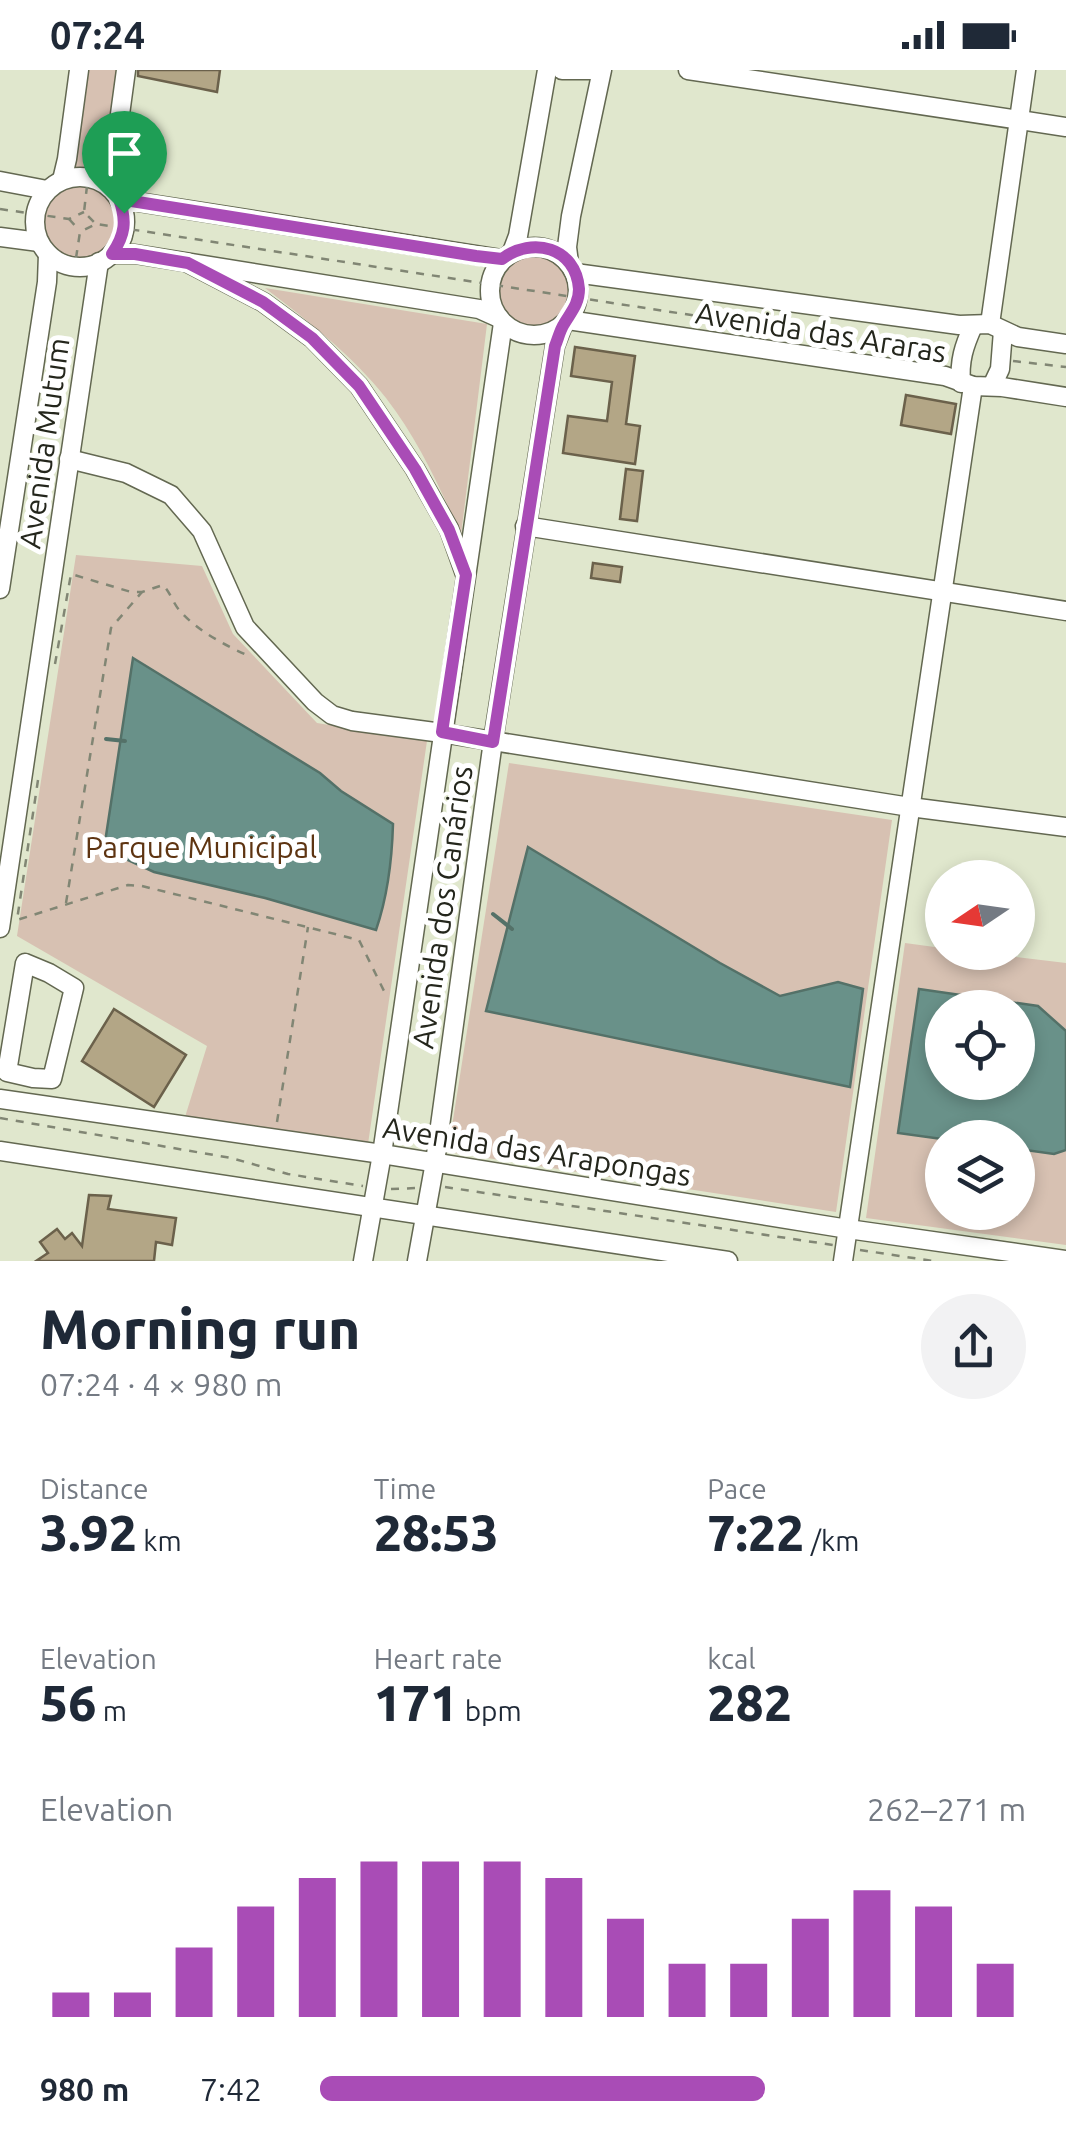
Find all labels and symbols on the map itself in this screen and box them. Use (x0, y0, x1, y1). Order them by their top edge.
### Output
pin (82, 111, 167, 214)
street label: Avenida das Araras (693, 295, 949, 369)
street label: Avenida Mutum (12, 335, 76, 551)
street label: Avenida dos Canários (405, 763, 479, 1051)
park label: Parque Municipal (85, 830, 317, 864)
north arrow (925, 860, 1035, 970)
street label: Avenida das Arapongas (380, 1110, 694, 1192)

